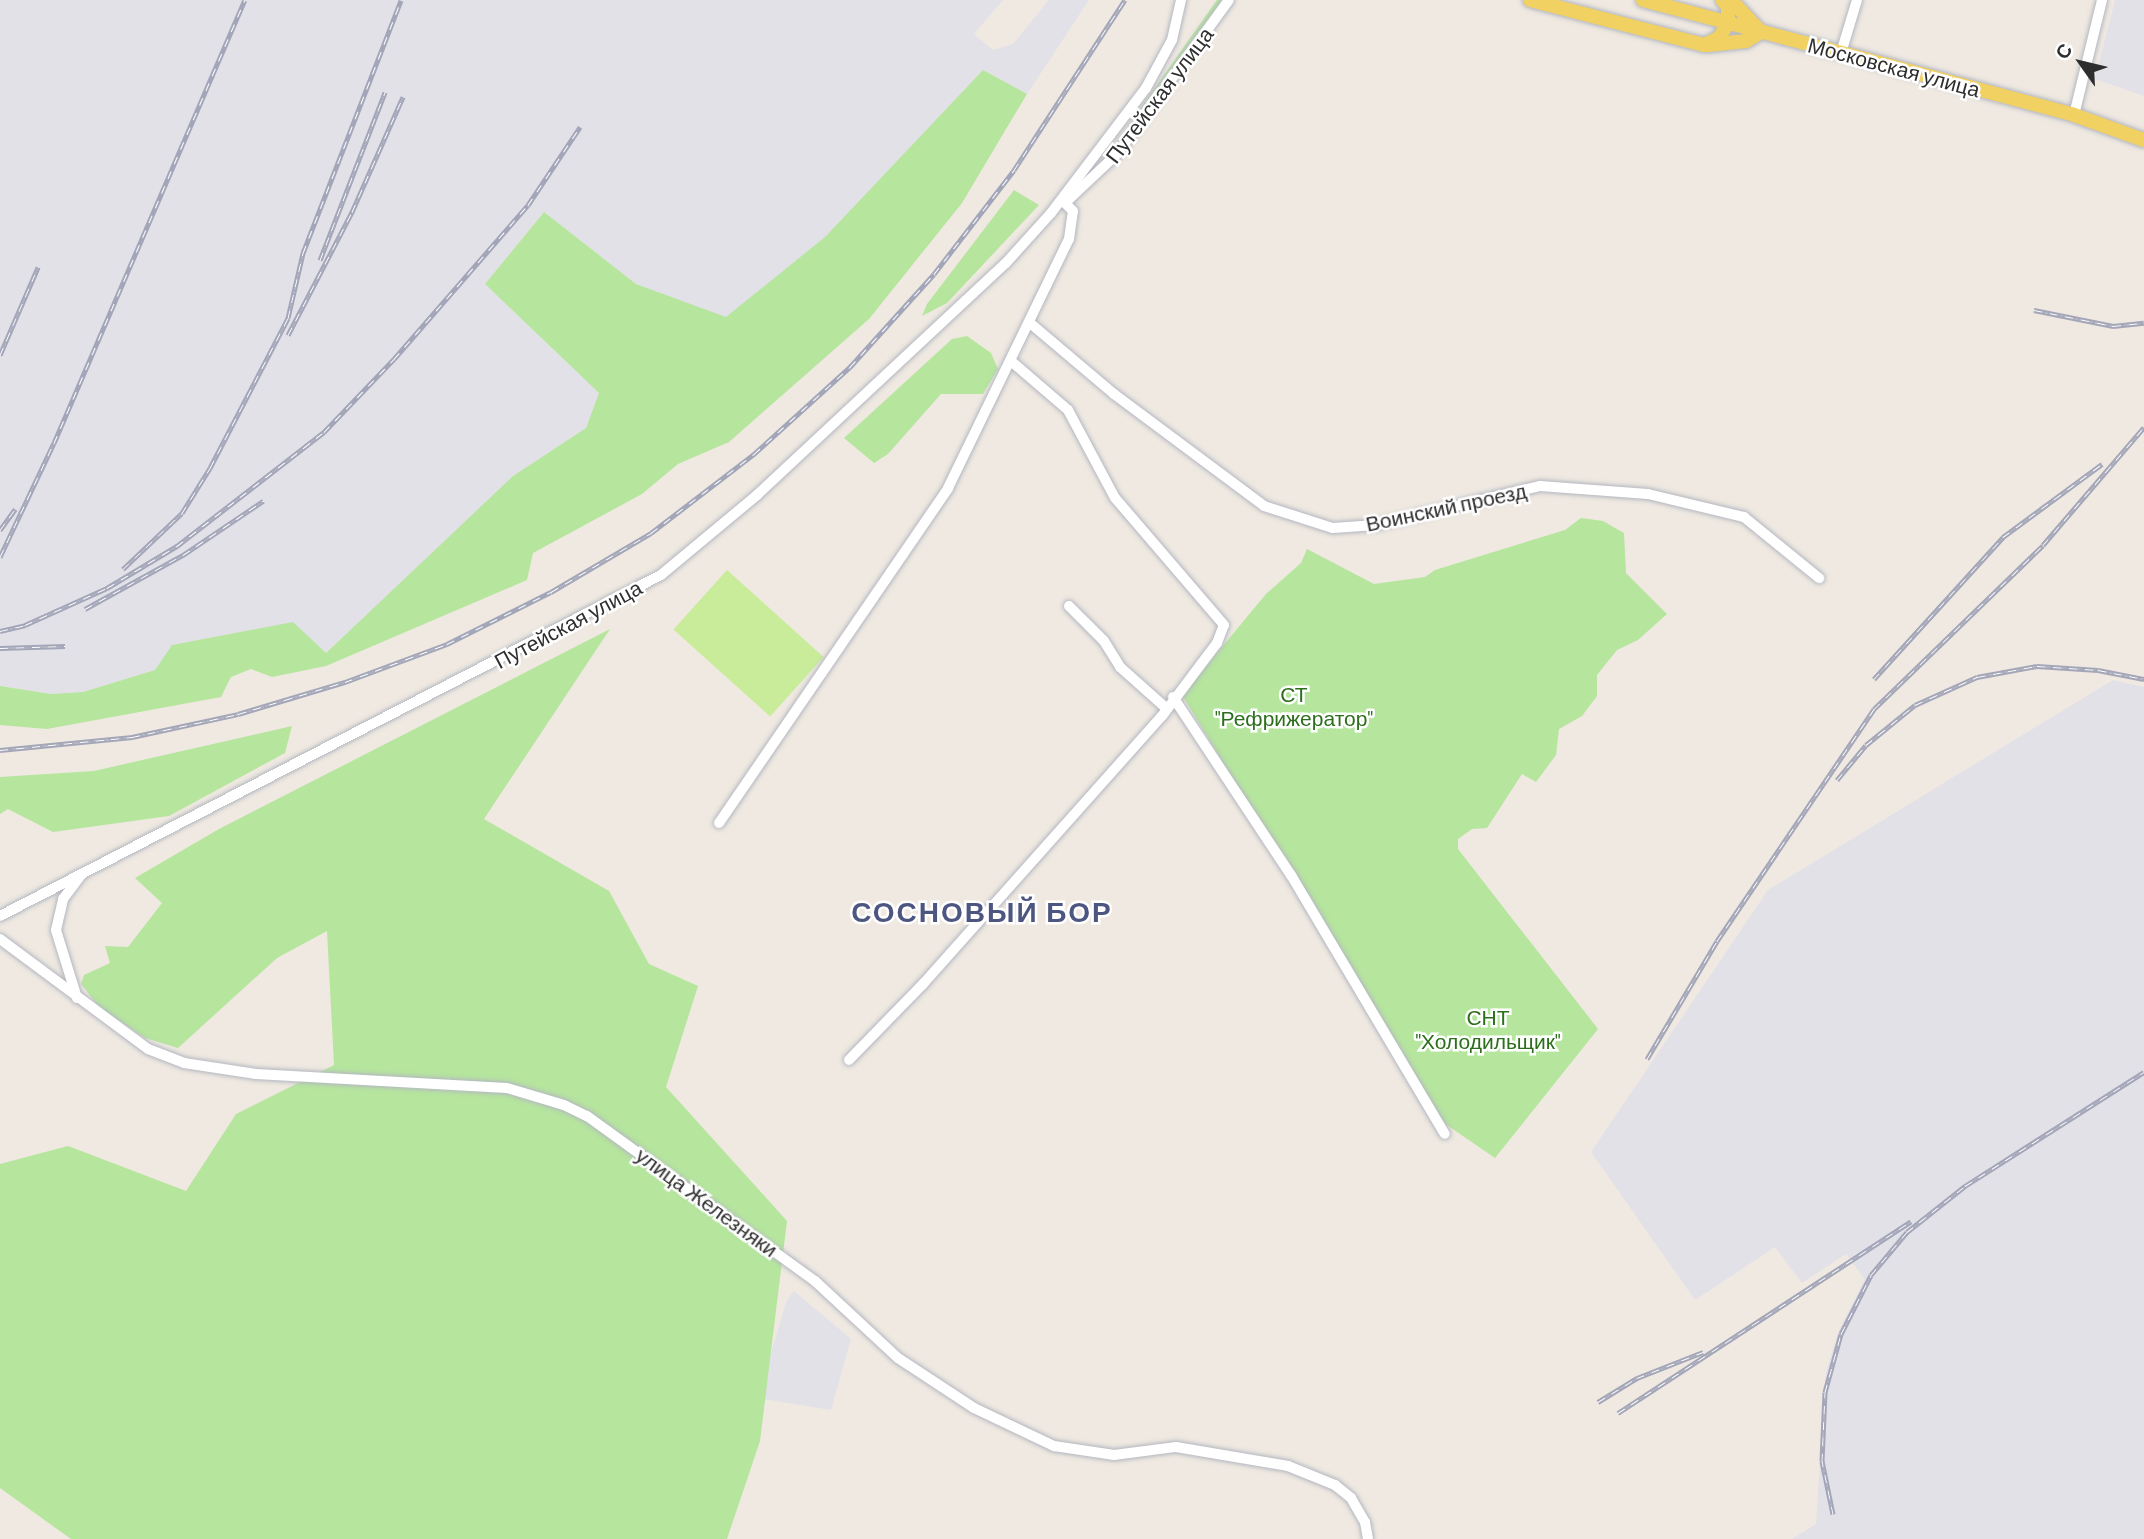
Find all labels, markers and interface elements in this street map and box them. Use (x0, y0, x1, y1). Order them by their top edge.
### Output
street label: Путейская улица (1100, 22, 1218, 168)
north arrow (2046, 28, 2116, 98)
street label: Московская улица (1805, 32, 1983, 102)
text: С (2050, 39, 2077, 63)
street label: Воинский проезд (1363, 478, 1529, 536)
street label: Путейская улица (490, 574, 646, 674)
park label: СТ "Рефрижератор" (1215, 681, 1373, 731)
district label: СОСНОВЫЙ БОР (853, 894, 1111, 928)
park label: СНТ "Холодильщик" (1415, 1004, 1561, 1054)
street label: улица Железняки (631, 1142, 783, 1262)

